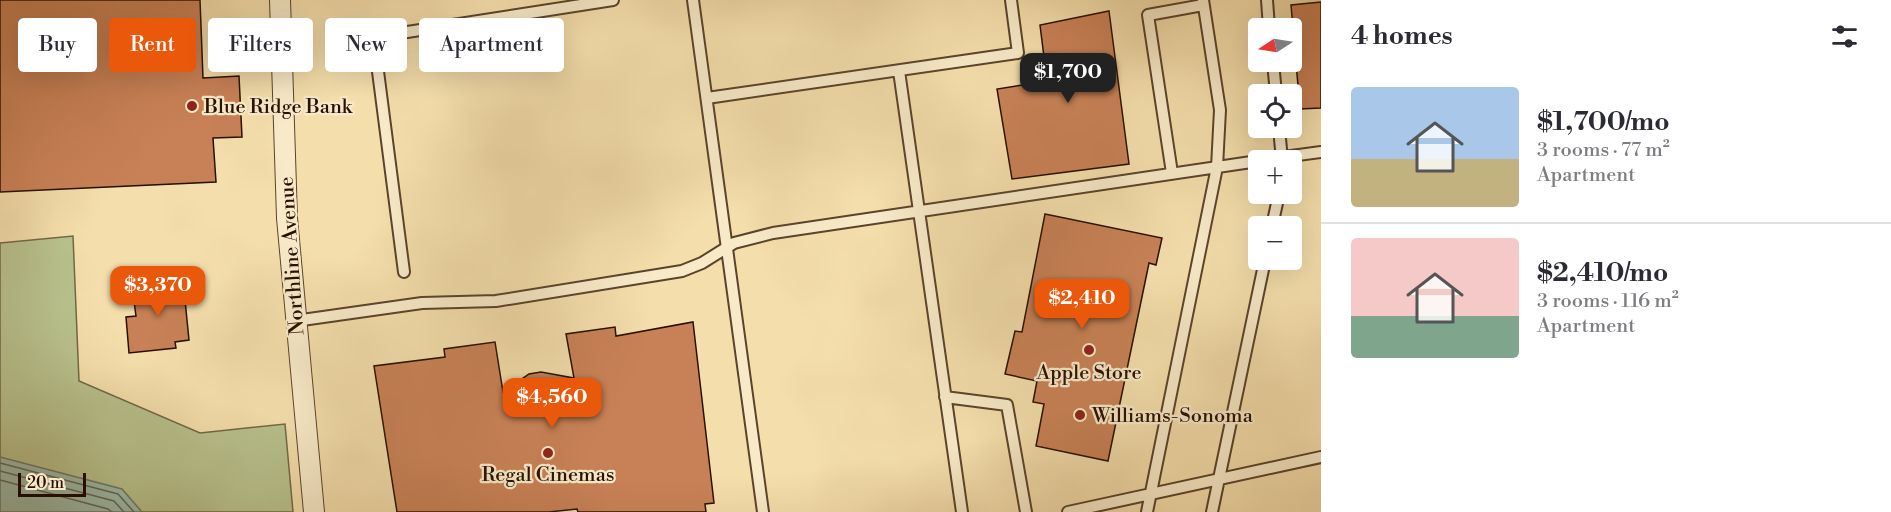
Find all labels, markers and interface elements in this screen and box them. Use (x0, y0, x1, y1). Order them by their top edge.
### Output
chip: Buy (18, 18, 97, 72)
chip: Rent (109, 18, 196, 72)
chip: Filters (208, 18, 313, 72)
chip: New (325, 18, 407, 72)
chip: Apartment (419, 18, 564, 72)
north arrow (1248, 18, 1302, 72)
map controls (1248, 18, 1302, 270)
text: 4 homes (1351, 20, 1453, 52)
icon: filters (1828, 20, 1861, 53)
pin: $1,700 (1019, 53, 1117, 104)
text: $1,700 (1034, 60, 1102, 85)
button: locate (1248, 84, 1302, 138)
place label: Blue Ridge Bank (203, 95, 354, 120)
marker: Blue Ridge Bank (185, 99, 199, 113)
text: $1,700/mo (1537, 106, 1669, 138)
icon: home (1399, 111, 1471, 183)
text: 3 rooms · 77 m² (1537, 138, 1670, 163)
button: + (1248, 150, 1302, 204)
text: Apartment (1537, 163, 1635, 188)
street label: Northline Avenue (274, 176, 311, 336)
button: − (1248, 216, 1302, 270)
text: $2,410/mo (1537, 257, 1668, 289)
icon: home (1399, 262, 1471, 334)
pin: $3,370 (109, 266, 207, 317)
text: $3,370 (124, 273, 192, 298)
pin: $2,410 (1033, 279, 1131, 330)
text: $2,410 (1048, 286, 1116, 311)
text: 3 rooms · 116 m² (1537, 289, 1679, 314)
text: Apartment (1537, 314, 1635, 339)
marker: Apple Store (1082, 343, 1096, 357)
place label: Apple Store (1035, 361, 1142, 386)
pin: $4,560 (503, 378, 601, 429)
text: $4,560 (517, 385, 587, 410)
place label: Williams-Sonoma (1091, 404, 1254, 429)
marker: Williams-Sonoma (1073, 408, 1087, 422)
marker: Regal Cinemas (541, 446, 555, 460)
place label: Regal Cinemas (481, 463, 615, 488)
scale bar (18, 470, 86, 498)
text: 20 m (27, 473, 64, 493)

